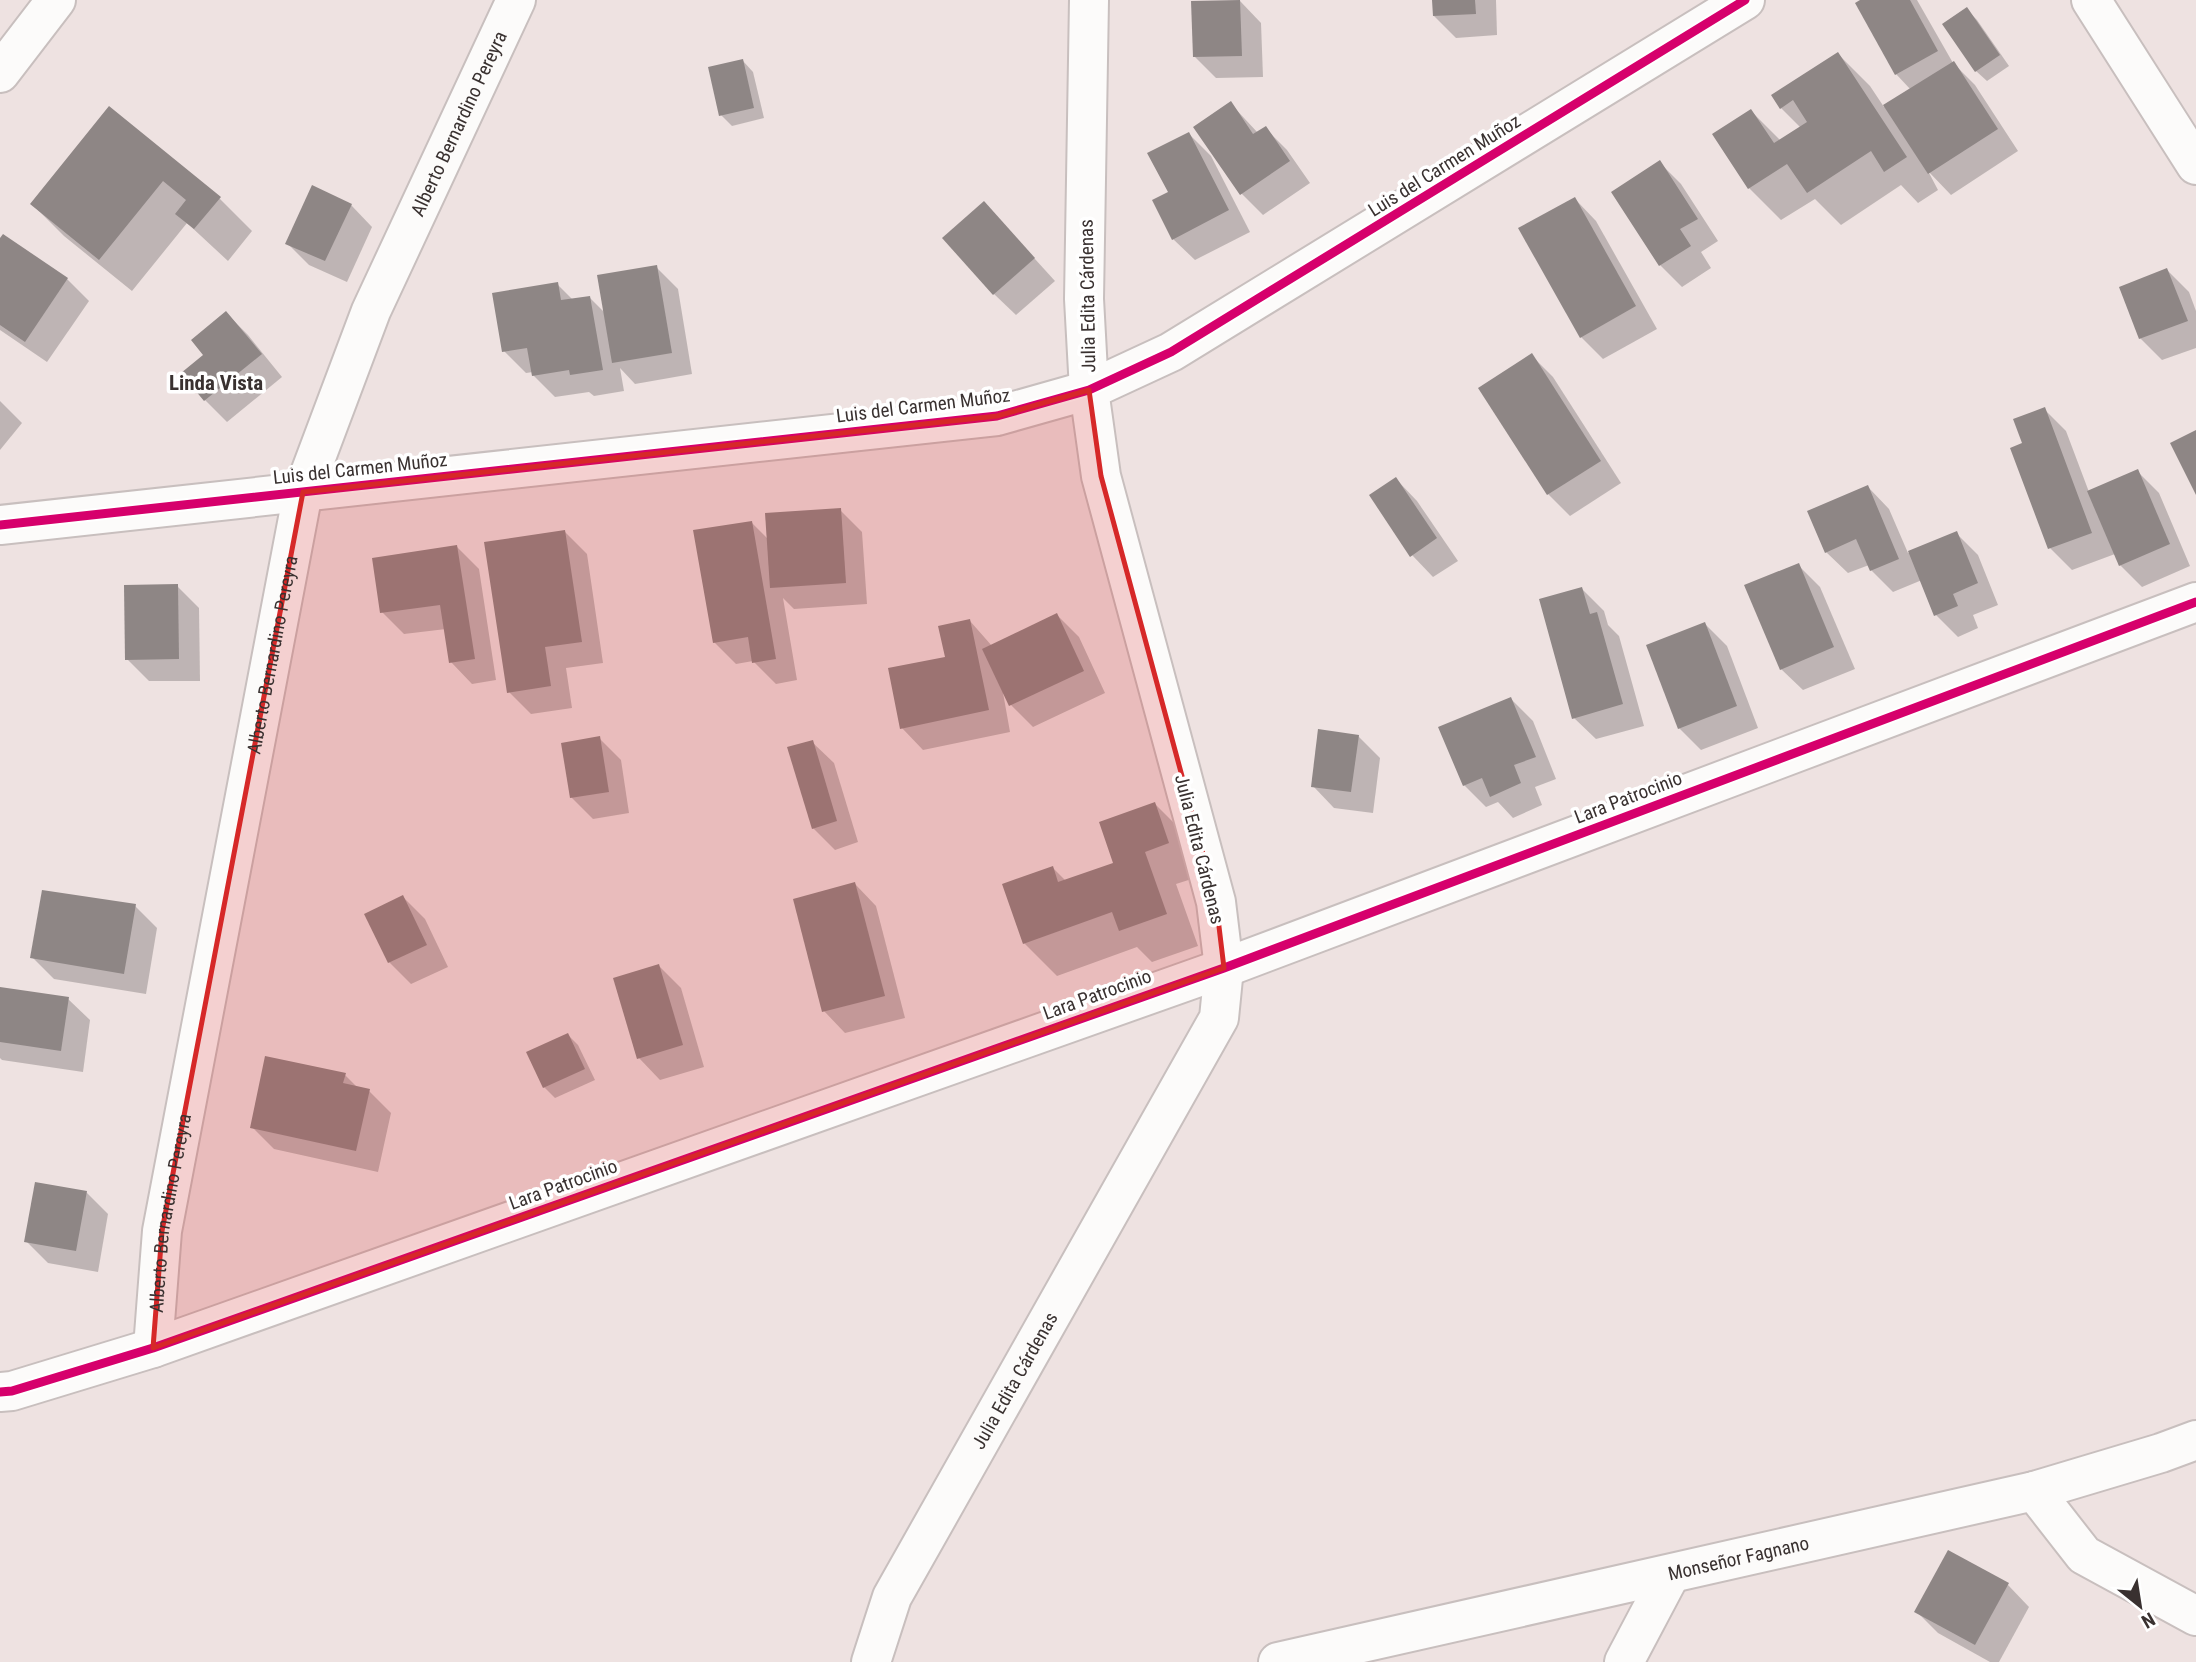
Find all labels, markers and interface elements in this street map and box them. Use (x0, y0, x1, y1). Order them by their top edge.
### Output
street label: Alberto Bernardino Pereyra (406, 27, 512, 220)
street label: Luis del Carmen Muñoz (1364, 109, 1525, 222)
street label: Julia Edita Cárdenas (1075, 219, 1100, 373)
district label: Linda Vista (169, 371, 263, 395)
street label: Luis del Carmen Muñoz (835, 383, 1011, 428)
street label: Luis del Carmen Muñoz (272, 448, 448, 489)
street label: Alberto Bernardino Pereyra (242, 554, 303, 756)
street label: Lara Patrocinio (1571, 766, 1685, 829)
street label: Julia Edita Cárdenas (1170, 772, 1229, 926)
street label: Lara Patrocinio (1040, 964, 1154, 1025)
street label: Alberto Bernardino Pereyra (145, 1112, 196, 1314)
street label: Lara Patrocinio (506, 1154, 620, 1215)
street label: Julia Edita Cárdenas (967, 1308, 1063, 1453)
street label: Monseñor Fagnano (1666, 1531, 1811, 1585)
north arrow (2105, 1571, 2175, 1641)
text: N (2137, 1607, 2159, 1633)

